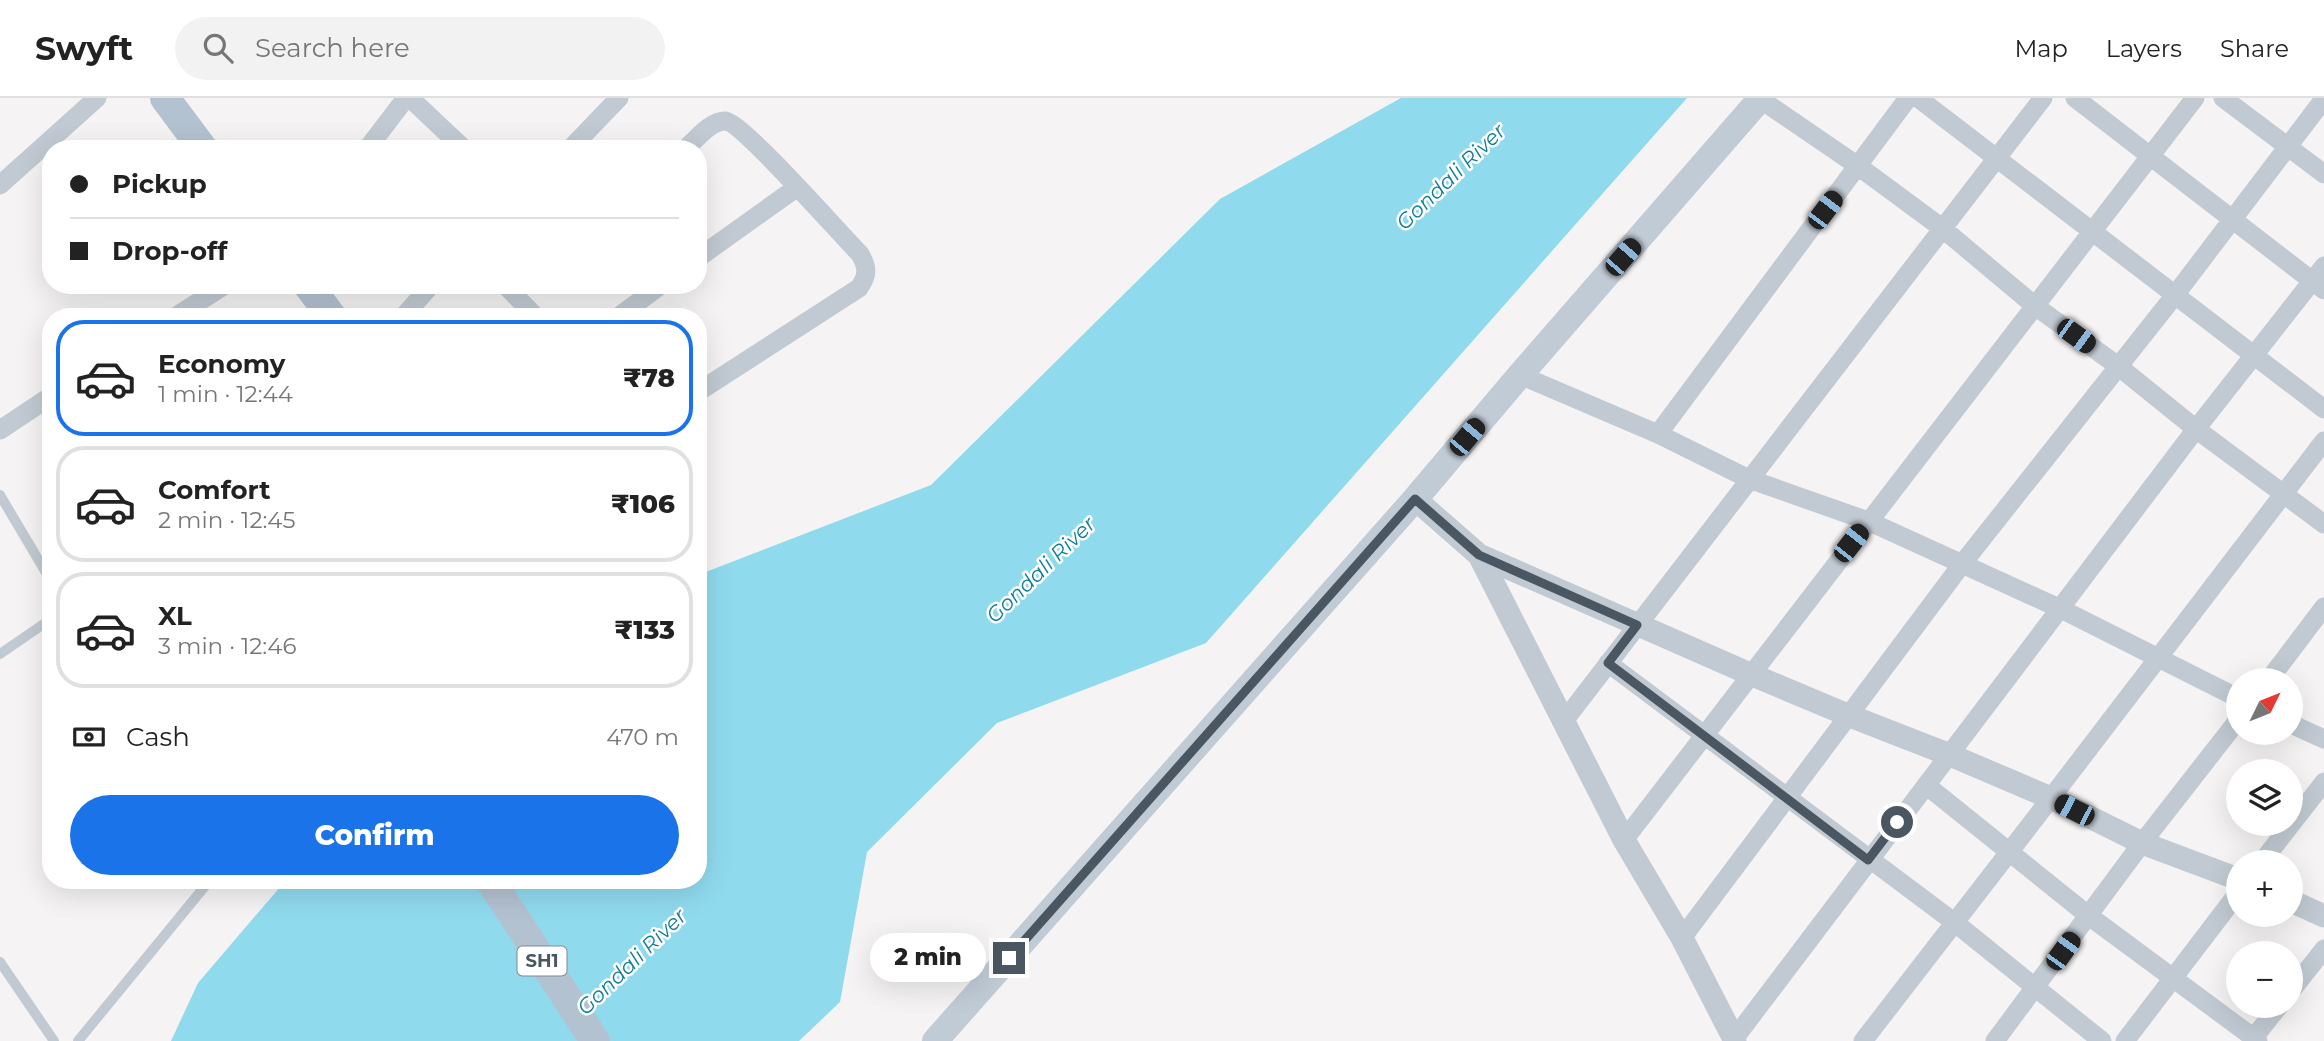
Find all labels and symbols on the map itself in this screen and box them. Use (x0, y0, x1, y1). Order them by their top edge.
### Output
water label: Gondali River (1391, 118, 1511, 235)
car (1804, 187, 1847, 233)
car (1602, 234, 1645, 280)
car (2053, 315, 2100, 357)
car (1446, 414, 1489, 460)
water label: Gondali River (981, 511, 1101, 628)
car (1830, 520, 1873, 566)
north arrow (2226, 668, 2303, 746)
car (2051, 791, 2098, 829)
route start (1881, 806, 1913, 838)
water label: Gondali River (572, 903, 692, 1020)
car (2043, 928, 2084, 974)
callout: 2 min (869, 934, 984, 982)
route end (993, 942, 1025, 974)
road number: SH1 (518, 946, 566, 976)

